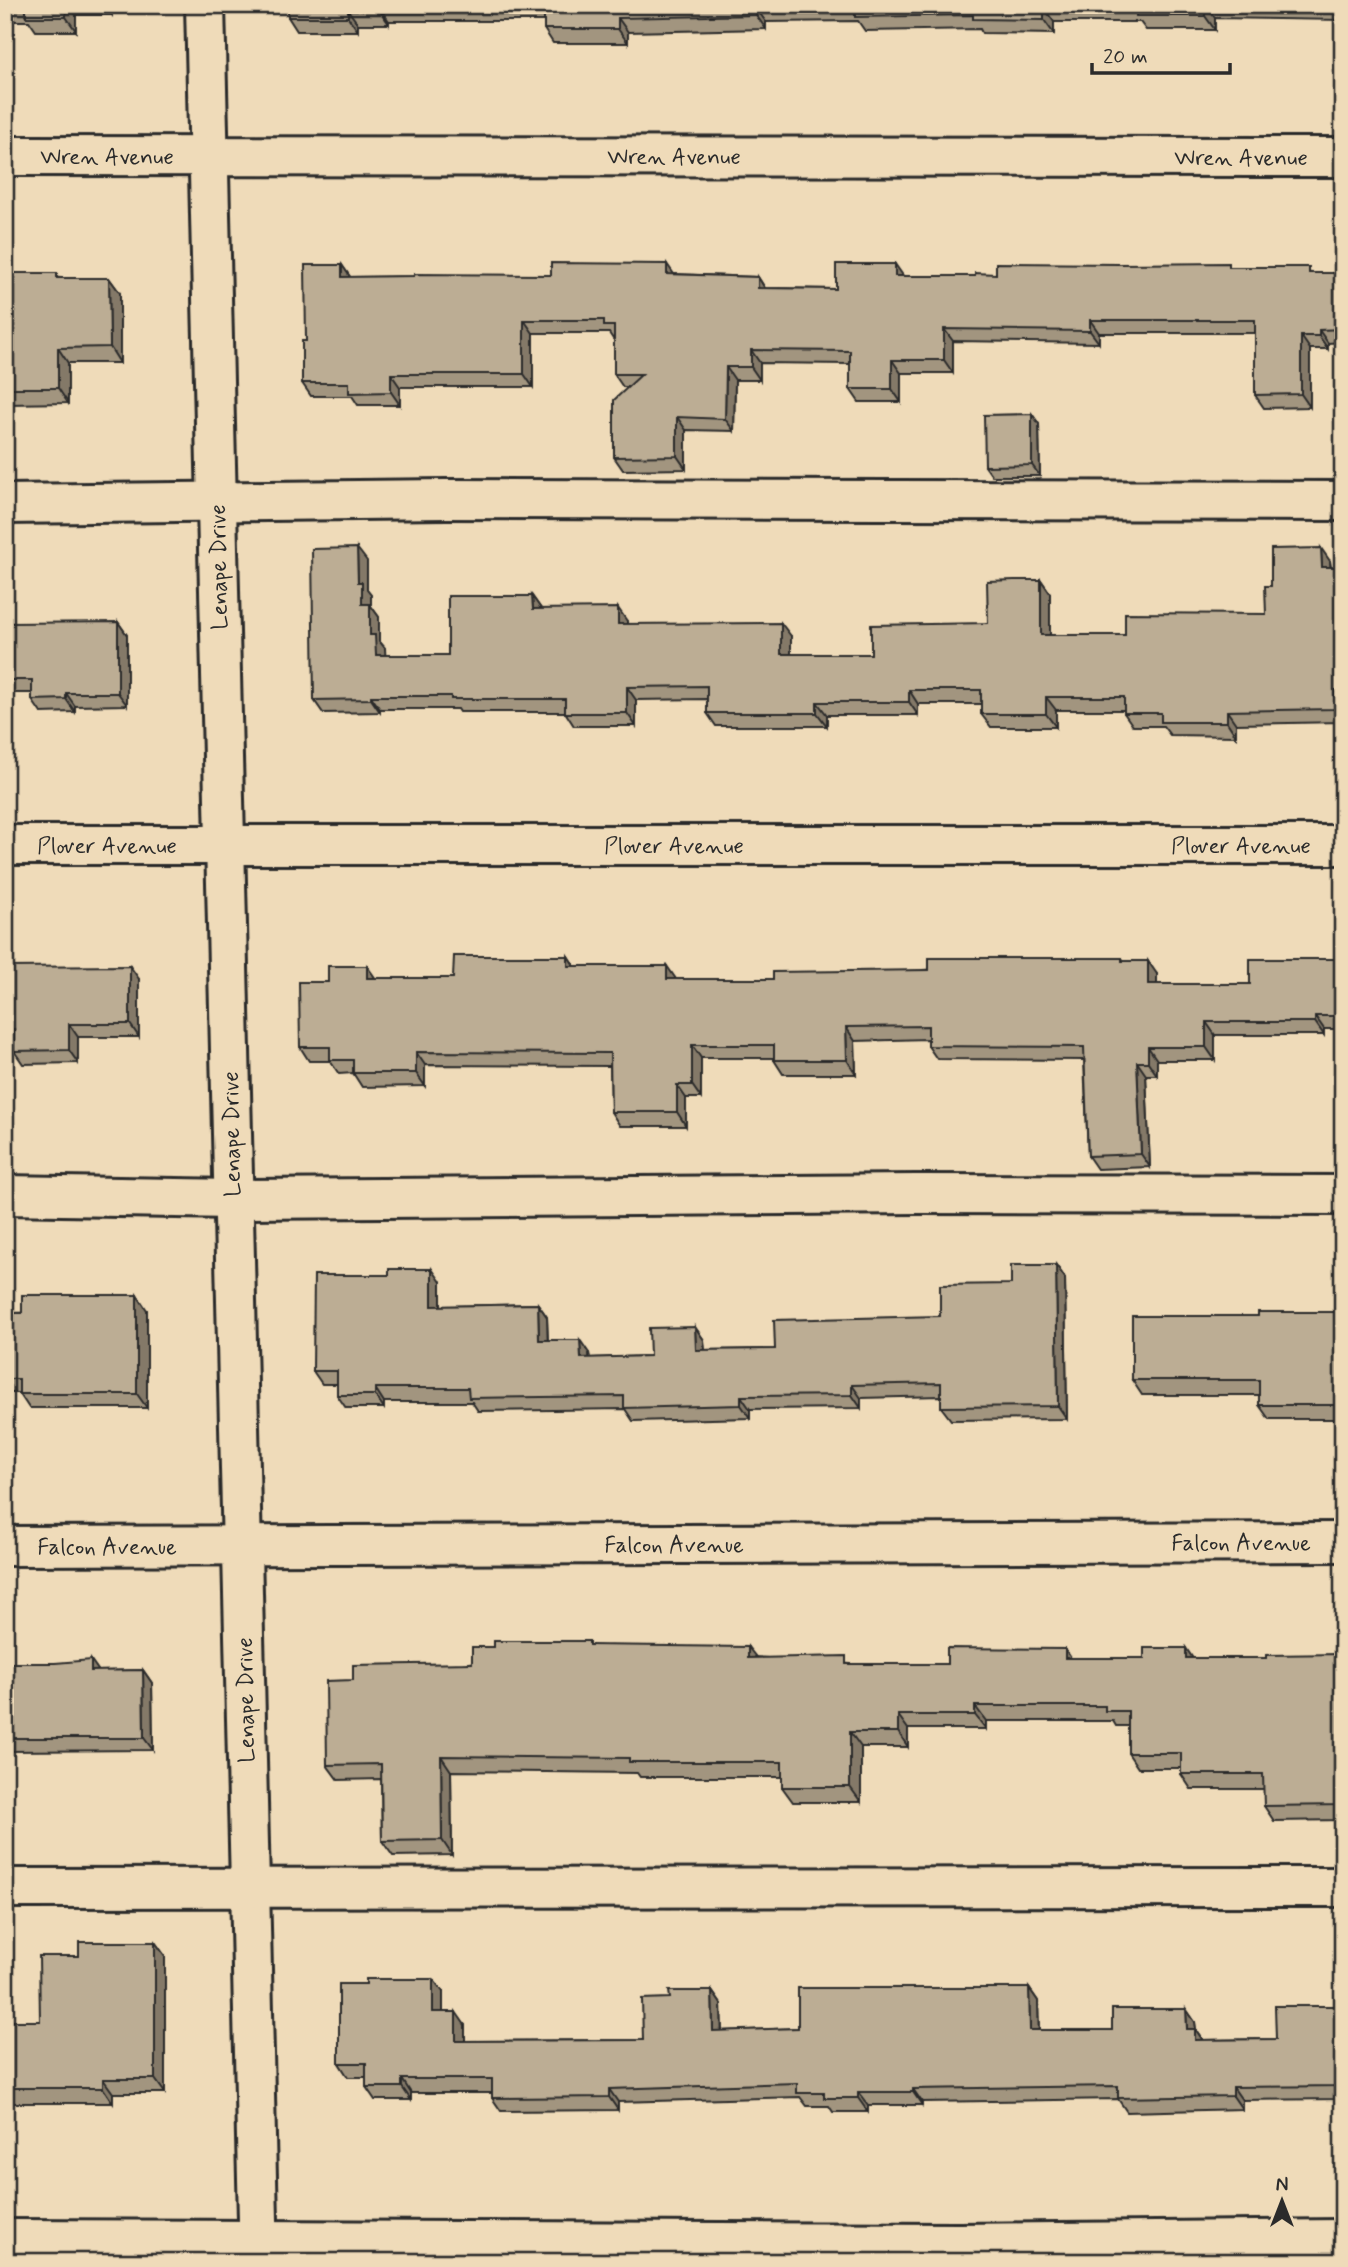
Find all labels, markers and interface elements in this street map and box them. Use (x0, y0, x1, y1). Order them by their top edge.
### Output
scale bar (1092, 32, 1231, 76)
text: 20 m (1103, 43, 1148, 71)
street label: Wren Avenue (40, 143, 174, 173)
street label: Wren Avenue (607, 143, 741, 173)
street label: Wren Avenue (1174, 144, 1308, 174)
street label: Lenape Drive (204, 504, 236, 630)
street label: Plover Avenue (37, 832, 177, 862)
street label: Plover Avenue (604, 832, 744, 862)
street label: Plover Avenue (1171, 832, 1311, 862)
street label: Lenape Drive (217, 1071, 249, 1197)
street label: Falcon Avenue (1171, 1529, 1311, 1559)
street label: Falcon Avenue (604, 1531, 744, 1561)
street label: Falcon Avenue (37, 1533, 177, 1563)
street label: Lenape Drive (231, 1637, 263, 1763)
north arrow (1246, 2166, 1316, 2236)
text: N (1276, 2173, 1288, 2198)

